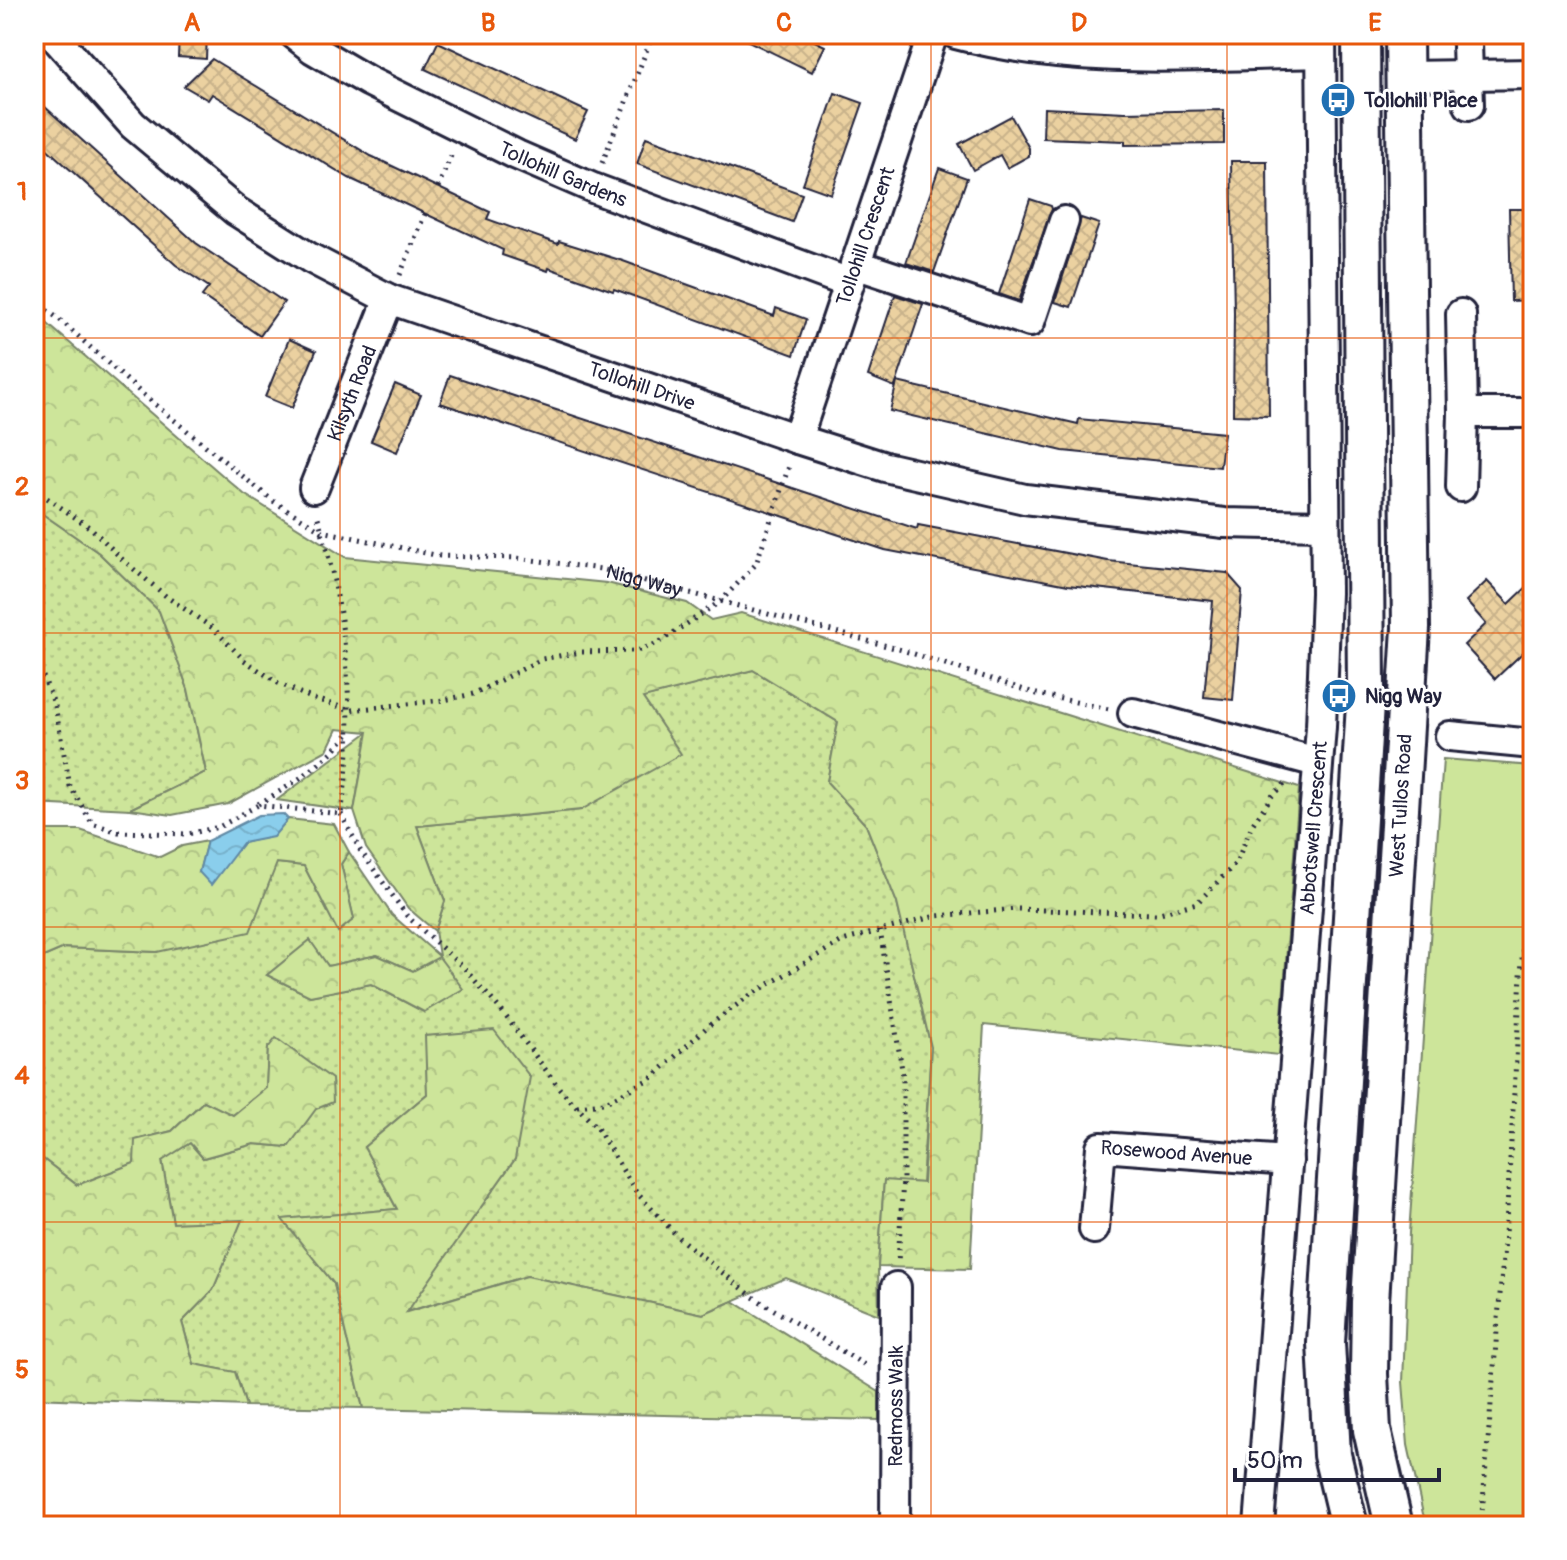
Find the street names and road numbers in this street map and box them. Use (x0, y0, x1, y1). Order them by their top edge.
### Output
street label: Tollohill Gardens (494, 136, 630, 213)
street label: Tollohill Crescent (831, 163, 901, 309)
street label: Kilsyth Road (322, 342, 382, 445)
street label: Tollohill Drive (585, 356, 698, 416)
street label: Nigg Way (604, 559, 684, 603)
street label: West Tullos Road (1384, 733, 1418, 878)
street label: Abbotswell Crescent (1294, 739, 1333, 916)
street label: Rosewood Avenue (1100, 1135, 1253, 1171)
street label: Redmoss Walk (883, 1345, 909, 1467)

